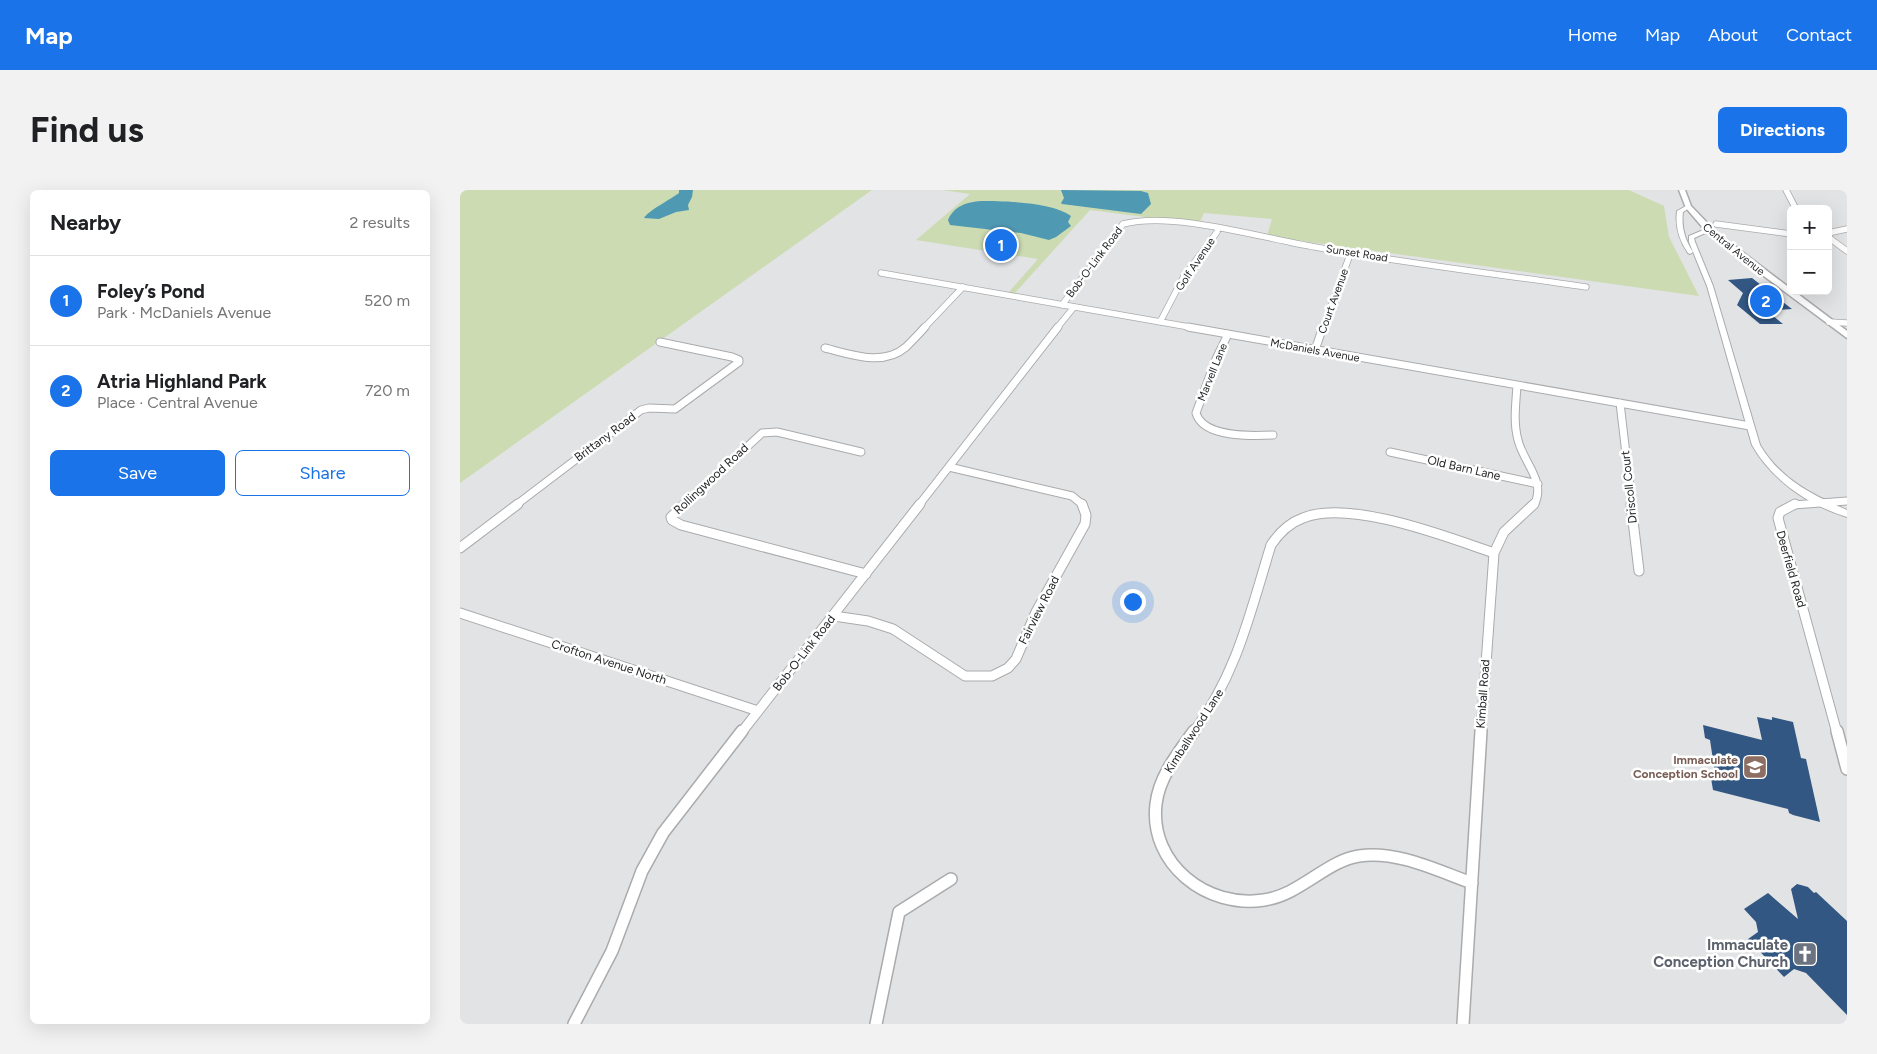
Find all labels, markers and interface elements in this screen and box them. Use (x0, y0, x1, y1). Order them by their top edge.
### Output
text: Map (25, 21, 73, 50)
text: Home (1568, 24, 1617, 46)
text: Map (1645, 24, 1680, 46)
text: About (1708, 24, 1758, 46)
text: Contact (1786, 24, 1852, 46)
button: Directions (1718, 107, 1847, 153)
text: Find us (30, 109, 144, 151)
map controls (1787, 205, 1832, 295)
button: + (1787, 205, 1832, 250)
text: Nearby (50, 210, 121, 235)
text: 2 results (350, 213, 410, 232)
street label: Central Avenue (1700, 220, 1767, 278)
street label: Bob-O-Link Road (1064, 224, 1125, 300)
pin: 1 (985, 226, 1017, 264)
street label: Golf Avenue (1173, 235, 1218, 293)
street label: Sunset Road (1325, 242, 1389, 265)
button: − (1787, 250, 1832, 295)
street label: Court Avenue (1316, 267, 1351, 335)
text: Foley’s Pond (97, 280, 205, 303)
pin: 2 (1750, 282, 1782, 320)
text: 1 (63, 291, 69, 310)
text: 520 m (364, 291, 410, 310)
text: Park · McDaniels Avenue (97, 303, 271, 322)
street label: McDaniels Avenue (1269, 336, 1361, 365)
street label: Marvell Lane (1195, 341, 1230, 403)
text: Atria Highland Park (97, 370, 267, 393)
text: 2 (61, 381, 71, 400)
text: 720 m (365, 381, 410, 400)
text: Place · Central Avenue (97, 393, 258, 412)
street label: Brittany Road (572, 409, 638, 465)
street label: Rollingwood Road (671, 441, 751, 517)
street label: Driscoll Court (1618, 449, 1640, 524)
button: Save (50, 450, 225, 496)
button: Share (235, 450, 410, 496)
street label: Old Barn Lane (1426, 453, 1502, 483)
street label: Deerfield Road (1773, 529, 1809, 609)
street label: Fairview Road (1016, 573, 1062, 647)
your location (1120, 589, 1146, 615)
street label: Bob-O-Link Road (770, 612, 838, 694)
street label: Crofton Avenue North (550, 637, 669, 687)
street label: Kimball Road (1474, 659, 1492, 729)
street label: Kimballwood Lane (1162, 686, 1227, 776)
place label: Immaculate Conception School (1633, 753, 1738, 781)
school or university icon: Immaculate Conception School (1742, 754, 1768, 780)
place label: Immaculate Conception Church (1653, 936, 1789, 971)
church icon: Immaculate Conception Church (1792, 941, 1818, 967)

